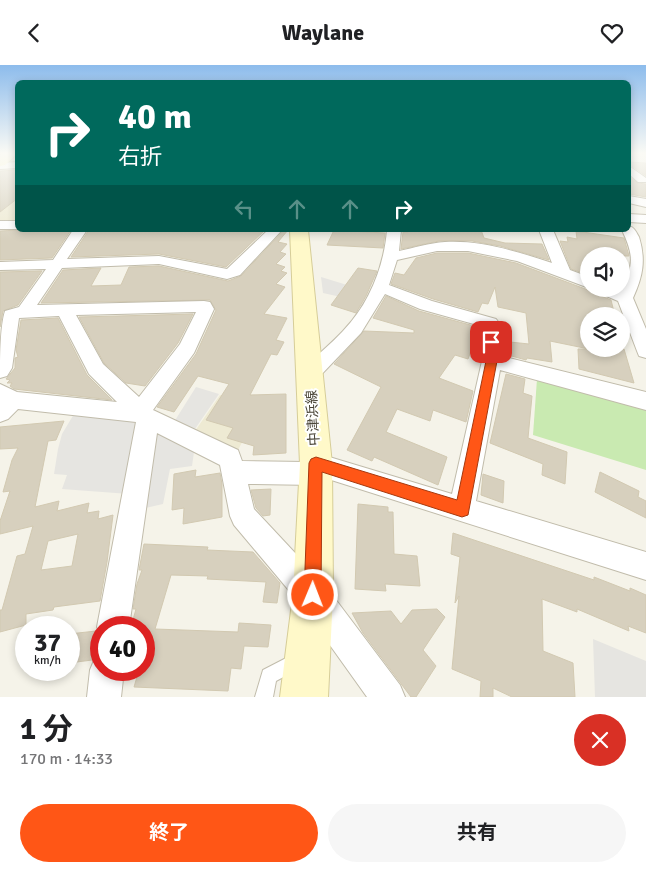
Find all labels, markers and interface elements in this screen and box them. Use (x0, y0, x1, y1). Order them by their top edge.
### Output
icon: back (20, 19, 48, 47)
text: Waylane (282, 19, 364, 46)
icon: heart (598, 19, 626, 47)
text: 40 m (118, 95, 192, 138)
icon: right (35, 100, 100, 165)
text: 右折 (118, 143, 162, 170)
icon: left (230, 195, 258, 223)
icon: ahead (283, 195, 311, 223)
icon: ahead (336, 195, 364, 223)
icon: right (389, 195, 417, 223)
map controls (580, 247, 630, 357)
button: sound (580, 247, 630, 297)
button: layers (580, 307, 630, 357)
pin (470, 321, 512, 363)
icon: arrive (477, 328, 505, 356)
street label: 中津浜線 (303, 390, 323, 446)
position arrow (286, 568, 338, 620)
speed limit sign: 40 (90, 616, 155, 681)
text: 37 (34, 627, 61, 658)
text: km/h (34, 653, 61, 668)
text: 1 分 (20, 711, 73, 748)
button: close (574, 714, 626, 766)
text: 170 m · 14:33 (20, 749, 113, 769)
button: 終了 (20, 804, 318, 862)
button: 共有 (328, 804, 626, 862)

